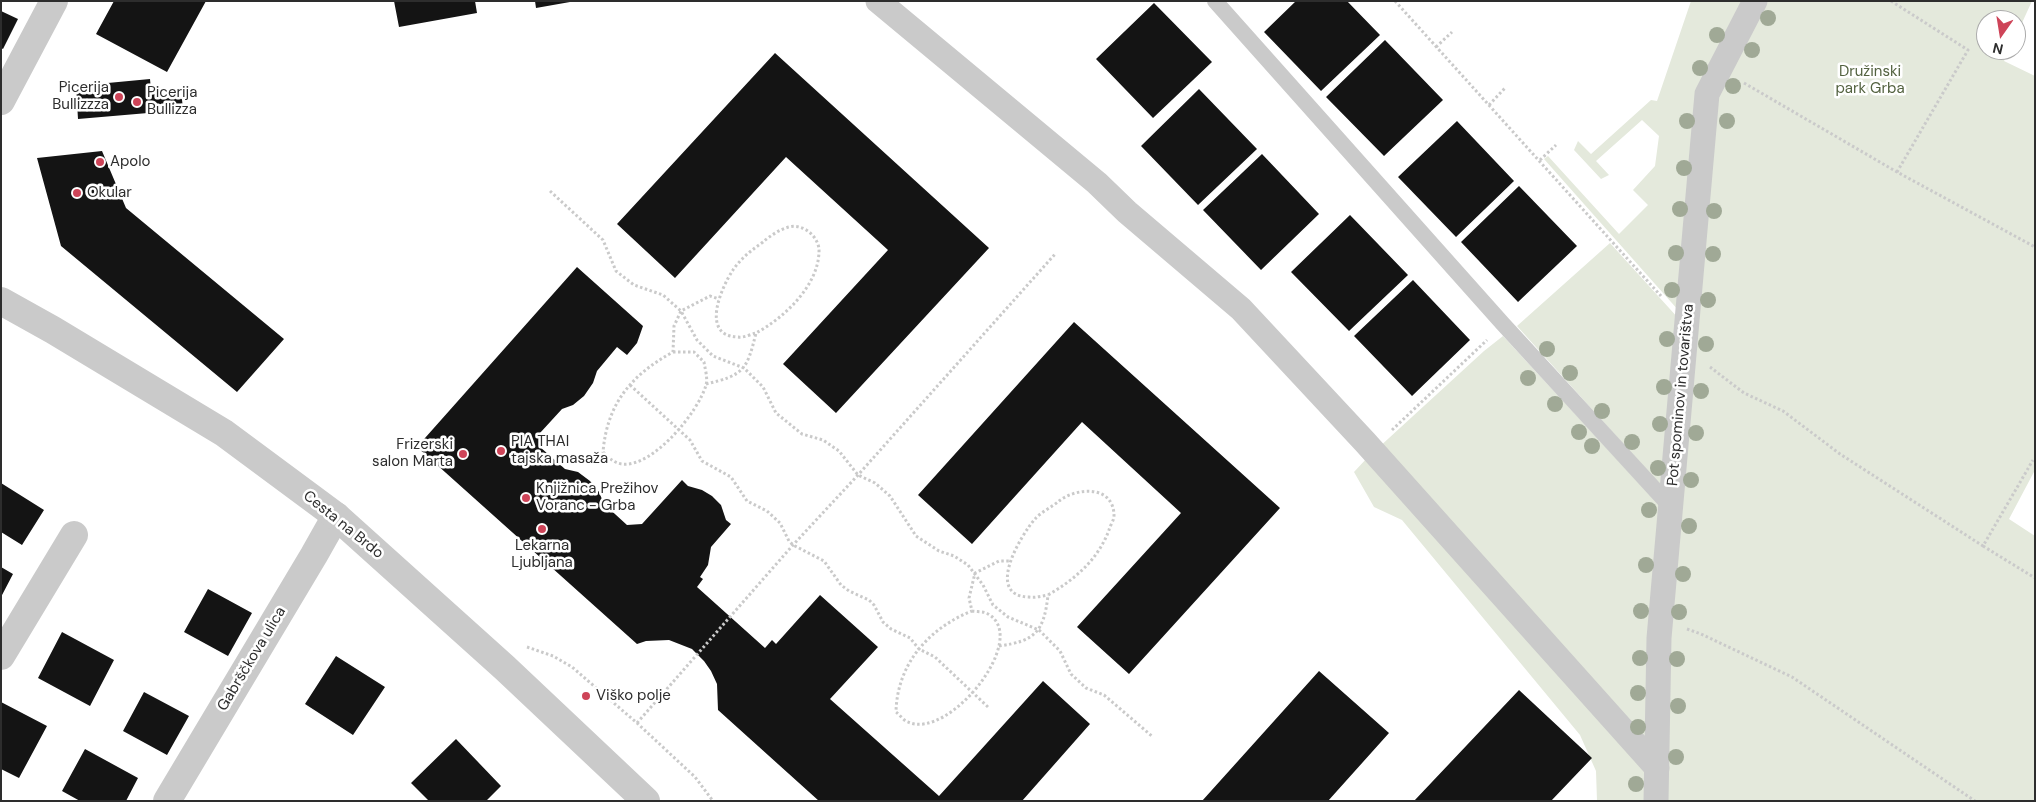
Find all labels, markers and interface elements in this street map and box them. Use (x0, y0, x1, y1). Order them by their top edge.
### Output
north arrow (1976, 10, 2026, 60)
text: N (1991, 39, 2005, 59)
park label: Družinski park Grba (1835, 63, 1905, 98)
place label: Picerija Bullizzza (52, 79, 109, 114)
place label: Picerija Bullizza (147, 84, 197, 119)
marker: Picerija Bullizzza (113, 91, 125, 103)
marker: Picerija Bullizza (131, 96, 143, 108)
place label: Apolo (110, 153, 150, 171)
marker: Apolo (94, 156, 106, 168)
place label: Okular (87, 184, 132, 202)
marker: Okular (71, 187, 83, 199)
street label: Pot spominov in tovarištva (1664, 303, 1698, 487)
place label: PIA THAI tajska masaža (511, 433, 608, 468)
place label: Frizerski salon Marta (372, 436, 453, 471)
marker: PIA THAI tajska masaža (495, 445, 507, 457)
marker: Frizerski salon Marta (457, 448, 469, 460)
place label: Knjižnica Prežihov Voranc - Grba (536, 480, 658, 515)
street label: Cesta na Brdo (299, 487, 387, 563)
marker: Knjižnica Prežihov Voranc - Grba (520, 492, 532, 504)
marker: Lekarna Ljubljana (536, 523, 548, 535)
place label: Lekarna Ljubljana (511, 537, 573, 572)
street label: Gabrščkova ulica (214, 604, 290, 714)
place label: Viško polje (596, 687, 671, 705)
marker: Viško polje (580, 690, 592, 702)

